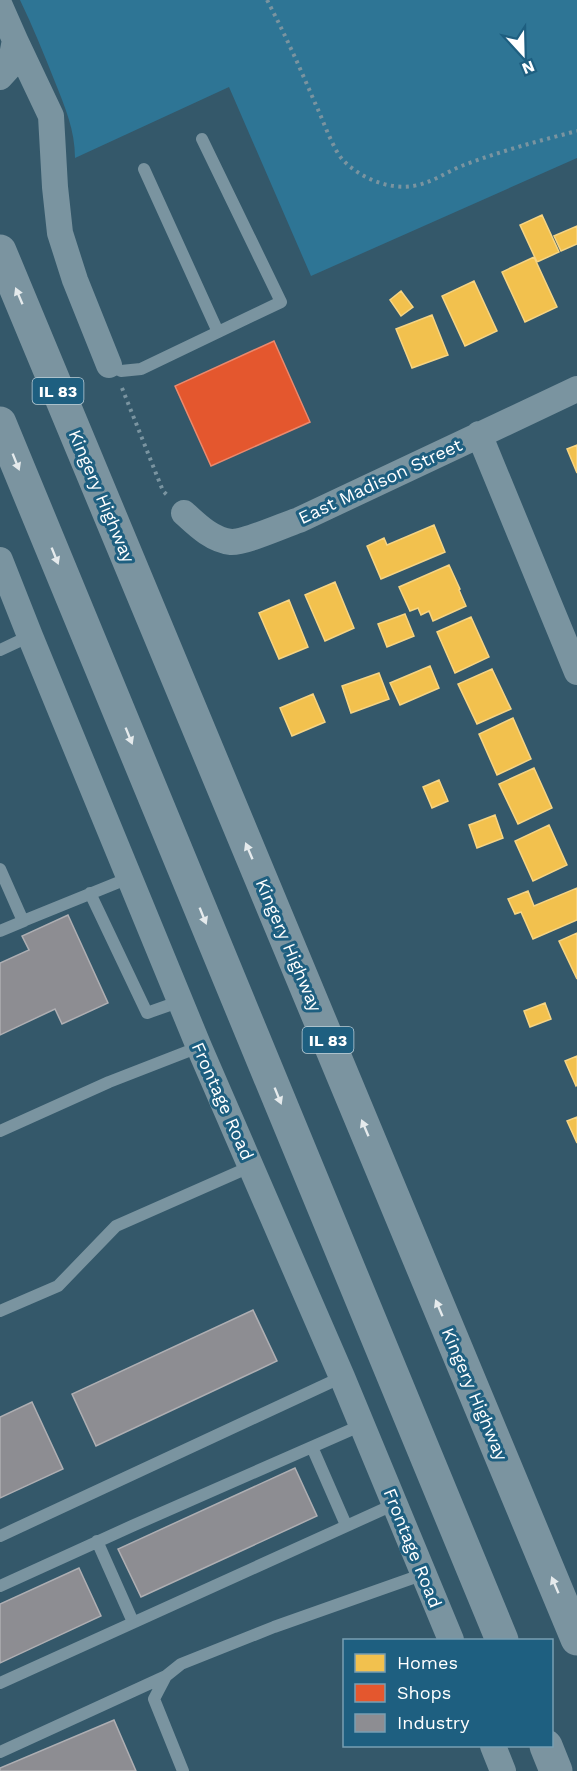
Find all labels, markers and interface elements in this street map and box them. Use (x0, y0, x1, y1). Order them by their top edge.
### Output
north arrow (493, 24, 553, 84)
text: N (519, 56, 537, 78)
one-way arrow (14, 287, 23, 305)
road number: IL 83 (32, 378, 84, 404)
street label: Kingery Highway (65, 426, 140, 566)
street label: East Madison Street (295, 434, 466, 528)
one-way arrow (11, 454, 21, 472)
one-way arrow (50, 547, 60, 565)
one-way arrow (125, 727, 134, 745)
one-way arrow (244, 841, 254, 859)
street label: Kingery Highway (252, 875, 327, 1015)
one-way arrow (199, 907, 208, 925)
road number: IL 83 (302, 1027, 354, 1053)
street label: Frontage Road (188, 1039, 258, 1163)
one-way arrow (273, 1088, 283, 1106)
one-way arrow (360, 1118, 370, 1136)
one-way arrow (434, 1299, 443, 1317)
street label: Kingery Highway (438, 1324, 513, 1464)
street label: Frontage Road (379, 1485, 447, 1611)
one-way arrow (550, 1576, 559, 1594)
legend (343, 1639, 553, 1747)
text: Homes (397, 1652, 458, 1673)
text: Shops (397, 1682, 451, 1703)
text: Industry (397, 1712, 470, 1733)

